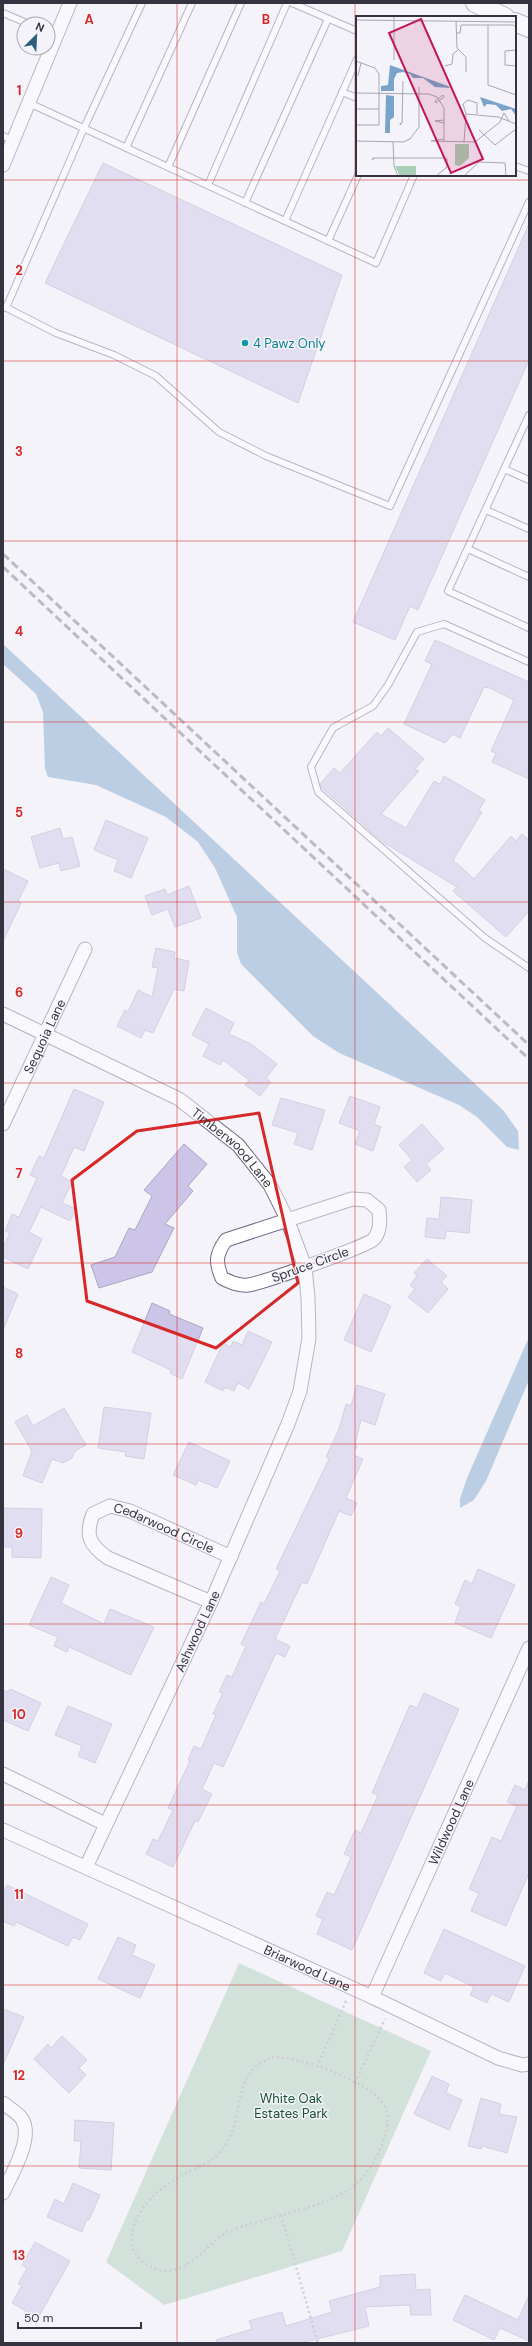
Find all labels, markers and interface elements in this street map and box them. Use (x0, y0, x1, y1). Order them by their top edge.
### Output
text: A (84, 11, 94, 28)
text: B (262, 11, 270, 28)
north arrow (16, 16, 56, 56)
inset map (356, 16, 516, 176)
text: N (34, 19, 47, 35)
text: 1 (17, 82, 21, 99)
text: 2 (15, 262, 23, 279)
place label: 4 Pawz Only (253, 335, 326, 352)
marker: 4 Pawz Only (240, 338, 250, 348)
text: 3 (15, 443, 23, 460)
text: 4 (15, 623, 23, 640)
text: 5 (15, 804, 23, 821)
text: 6 (15, 984, 23, 1001)
street label: Sequoia Lane (20, 996, 69, 1077)
street label: Timberwood Lane (188, 1104, 277, 1191)
text: 7 (16, 1165, 23, 1182)
street label: Spruce Circle (269, 1243, 351, 1286)
text: 8 (15, 1345, 23, 1362)
street label: Cedarwood Circle (112, 1499, 217, 1557)
text: 9 (15, 1525, 23, 1542)
street label: Ashwood Lane (171, 1588, 224, 1675)
text: 10 (12, 1706, 26, 1723)
street label: Wildwood Lane (425, 1777, 478, 1868)
text: 11 (14, 1886, 24, 1903)
street label: Briarwood Lane (261, 1941, 353, 1995)
text: 12 (13, 2067, 25, 2084)
park label: White Oak Estates Park (254, 2090, 328, 2122)
text: 13 (13, 2247, 25, 2264)
scale bar (18, 2304, 141, 2330)
text: 50 m (24, 2310, 53, 2326)

